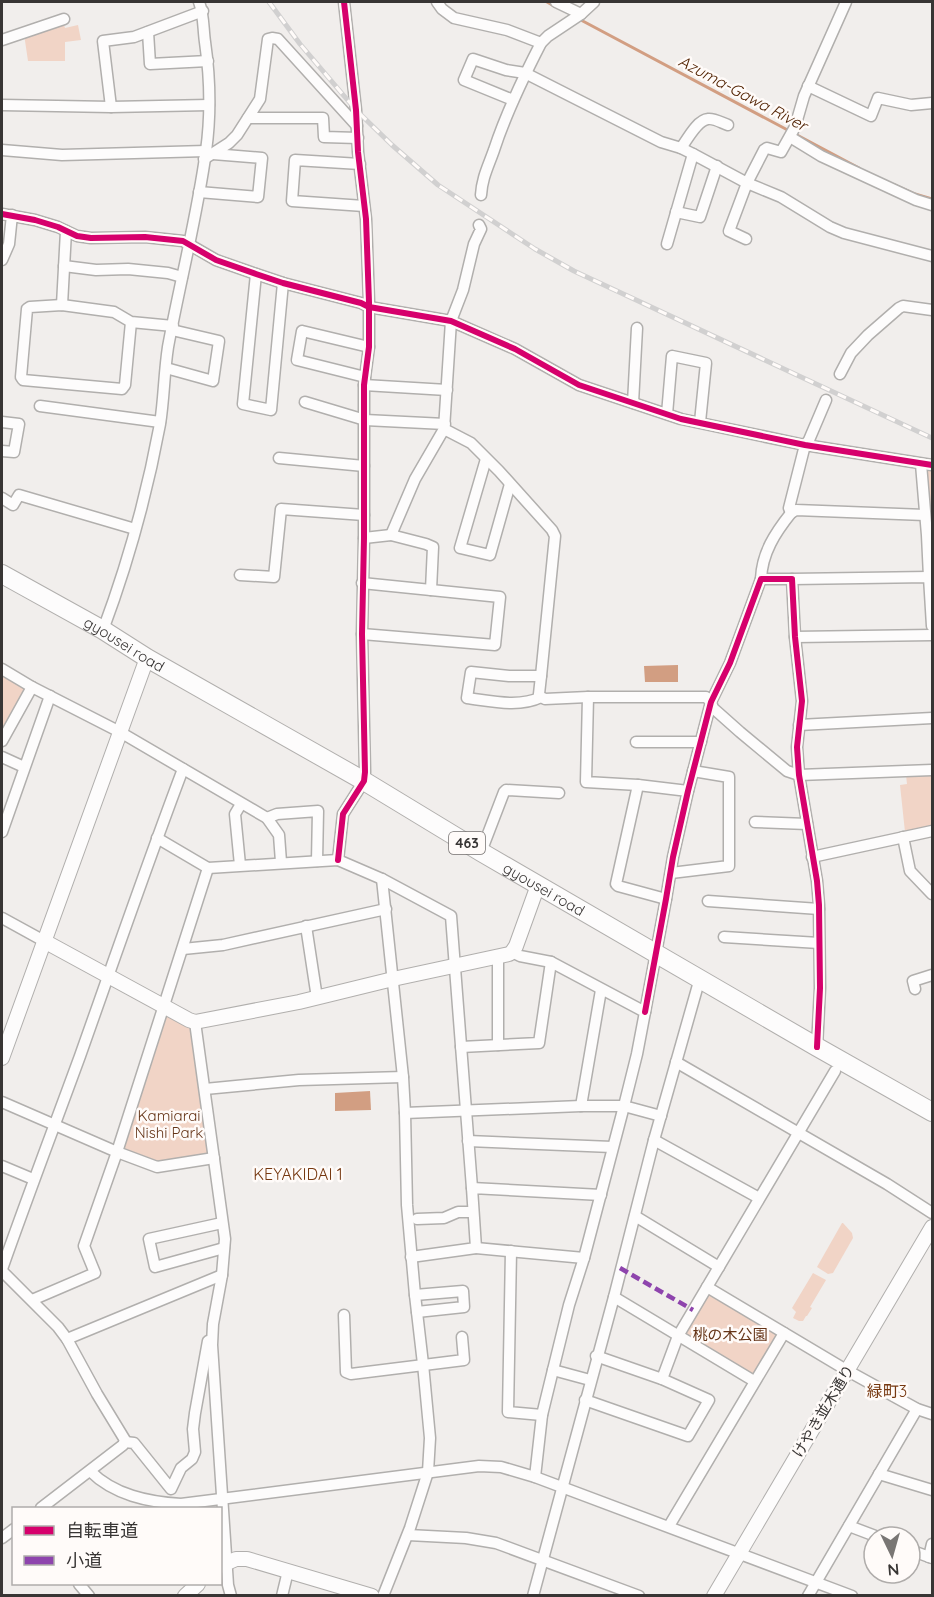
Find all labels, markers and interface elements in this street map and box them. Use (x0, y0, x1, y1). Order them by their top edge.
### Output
water label: Azuma-Gawa River (675, 51, 812, 136)
street label: gyousei road (81, 612, 168, 676)
road number: 463 (449, 832, 485, 854)
street label: gyousei road (500, 858, 588, 920)
park label: Kamiarai Nishi Park (135, 1106, 203, 1142)
district label: KEYAKIDAI 1 (253, 1164, 343, 1184)
park label: 桃の木公園 (692, 1325, 768, 1344)
street label: けやき並木通り (788, 1361, 858, 1461)
district label: 緑町3 (867, 1381, 907, 1401)
legend (12, 1507, 222, 1585)
text: 自転車道 (66, 1519, 138, 1542)
north arrow (862, 1525, 922, 1585)
text: 小道 (66, 1549, 102, 1572)
text: N (887, 1559, 900, 1580)

